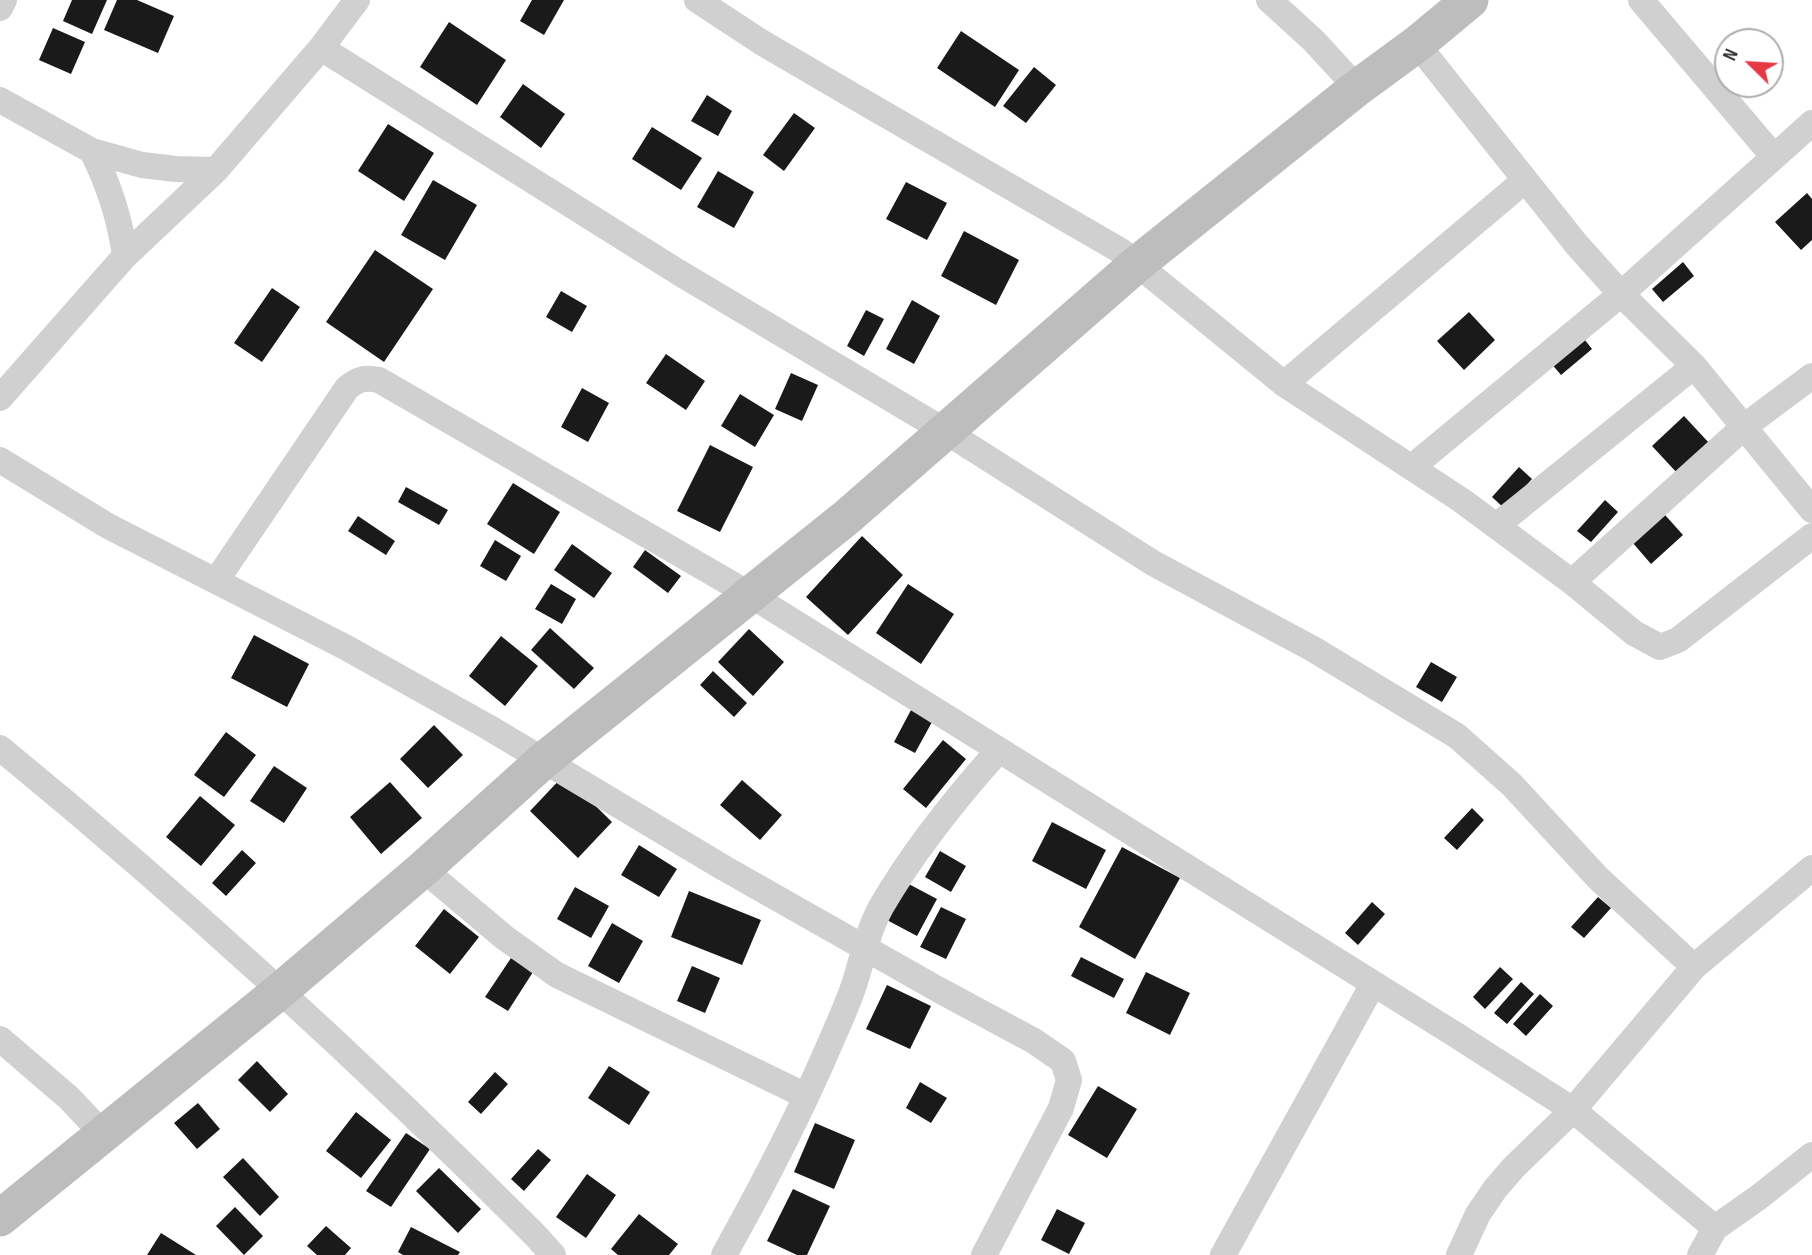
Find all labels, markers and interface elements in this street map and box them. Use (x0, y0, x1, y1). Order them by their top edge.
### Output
north arrow (1714, 28, 1784, 98)
text: N (1719, 46, 1744, 64)

